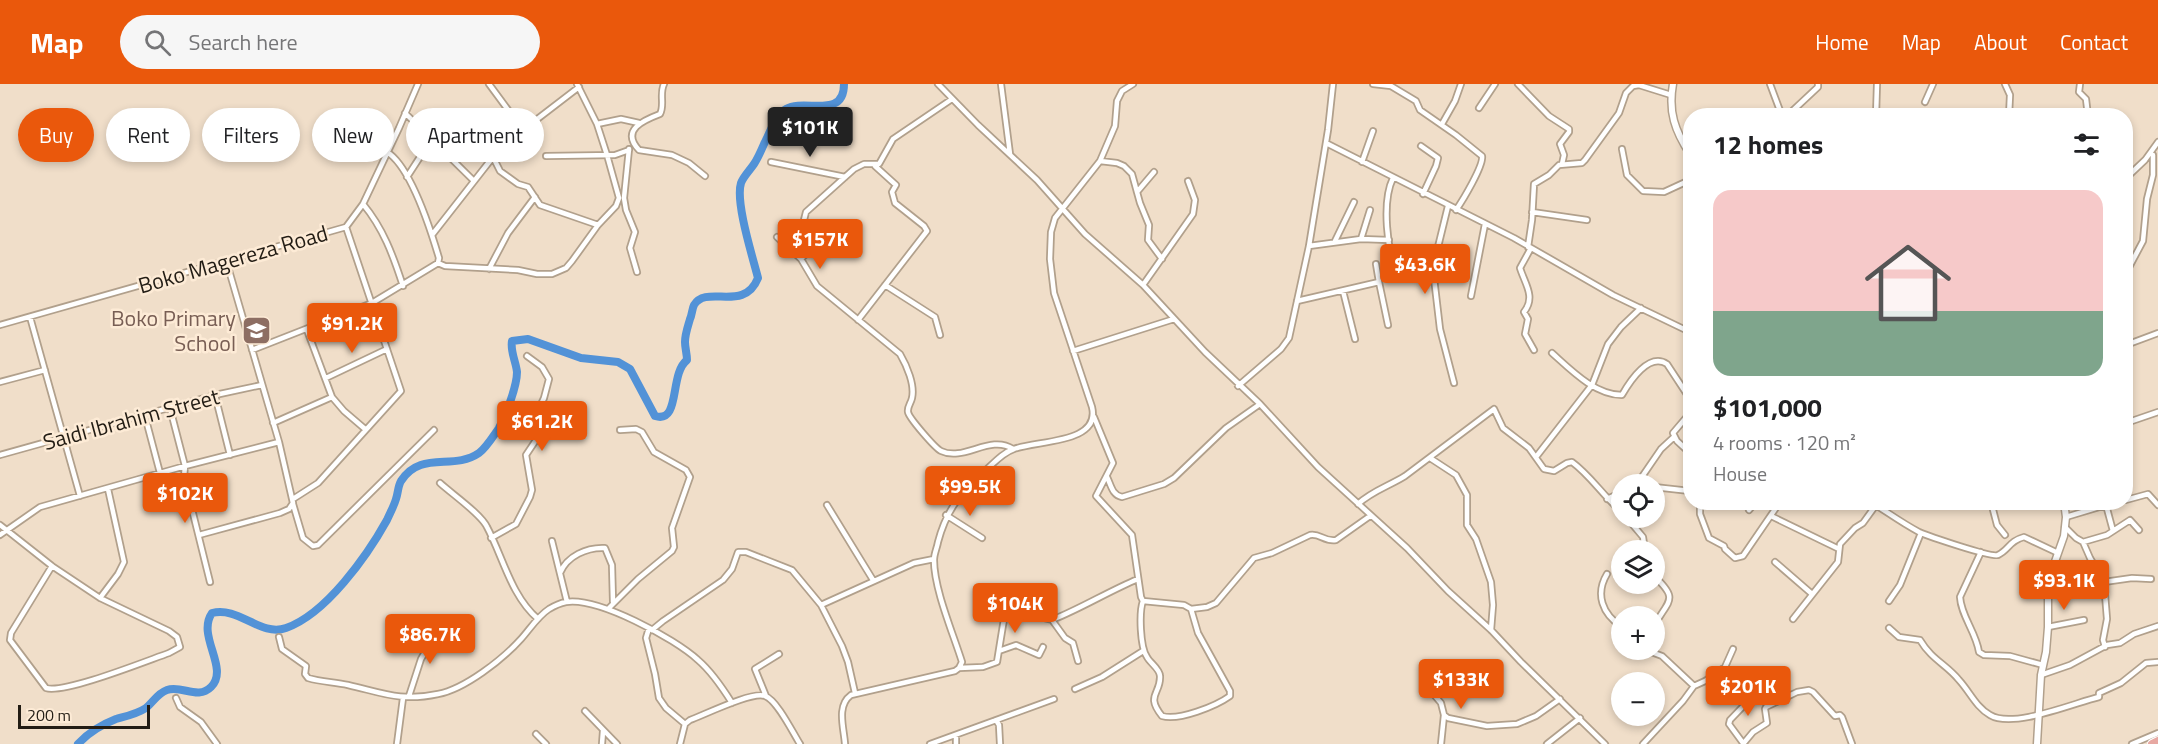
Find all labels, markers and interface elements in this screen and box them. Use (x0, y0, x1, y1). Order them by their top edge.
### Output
search box (120, 15, 540, 69)
text: Map (30, 21, 84, 64)
text: Search here (189, 25, 298, 59)
icon: search (141, 26, 174, 59)
text: Home (1815, 26, 1869, 58)
text: Map (1902, 26, 1941, 58)
text: About (1974, 26, 2027, 58)
text: Contact (2060, 26, 2128, 58)
pin: $101K (768, 107, 852, 158)
chip: Buy (18, 108, 94, 162)
chip: Rent (106, 108, 190, 162)
chip: Filters (202, 108, 300, 162)
chip: New (312, 108, 394, 162)
chip: Apartment (406, 108, 544, 162)
text: $101K (782, 111, 838, 142)
text: 12 homes (1713, 125, 1823, 164)
icon: filters (2070, 128, 2103, 161)
street label: Boko Magereza Road (134, 216, 332, 302)
pin: $157K (778, 219, 862, 270)
text: $157K (792, 223, 848, 254)
icon: home (1854, 229, 1962, 337)
pin: $43.6K (1376, 244, 1474, 295)
text: $43.6K (1394, 248, 1456, 279)
place label: Boko Primary School (111, 301, 236, 360)
pin: $91.2K (303, 303, 401, 354)
text: $91.2K (321, 307, 383, 338)
school or university icon: Boko Primary School (241, 315, 273, 347)
street label: Saidi Ibrahim Street (39, 379, 223, 459)
text: $101,000 (1713, 388, 1822, 427)
pin: $61.2K (493, 401, 591, 452)
text: $61.2K (511, 405, 573, 436)
text: 4 rooms · 120 m² (1713, 427, 1856, 458)
text: House (1713, 458, 1767, 489)
pin: $99.5K (921, 466, 1019, 517)
text: $99.5K (939, 470, 1001, 501)
pin: $102K (143, 473, 227, 524)
map controls (1611, 474, 1665, 726)
button: locate (1611, 474, 1665, 528)
text: $102K (157, 477, 213, 508)
button: layers (1611, 540, 1665, 594)
pin: $93.1K (2015, 560, 2113, 611)
text: $93.1K (2033, 564, 2095, 595)
pin: $104K (973, 583, 1057, 634)
text: $104K (987, 587, 1043, 618)
button: + (1611, 606, 1665, 660)
pin: $86.7K (381, 614, 479, 665)
text: $86.7K (399, 618, 461, 649)
pin: $133K (1419, 659, 1503, 710)
text: $133K (1433, 663, 1489, 694)
pin: $201K (1706, 666, 1790, 717)
text: $201K (1720, 670, 1776, 701)
button: − (1611, 672, 1665, 726)
scale bar (18, 702, 150, 730)
text: 200 m (27, 703, 71, 727)

